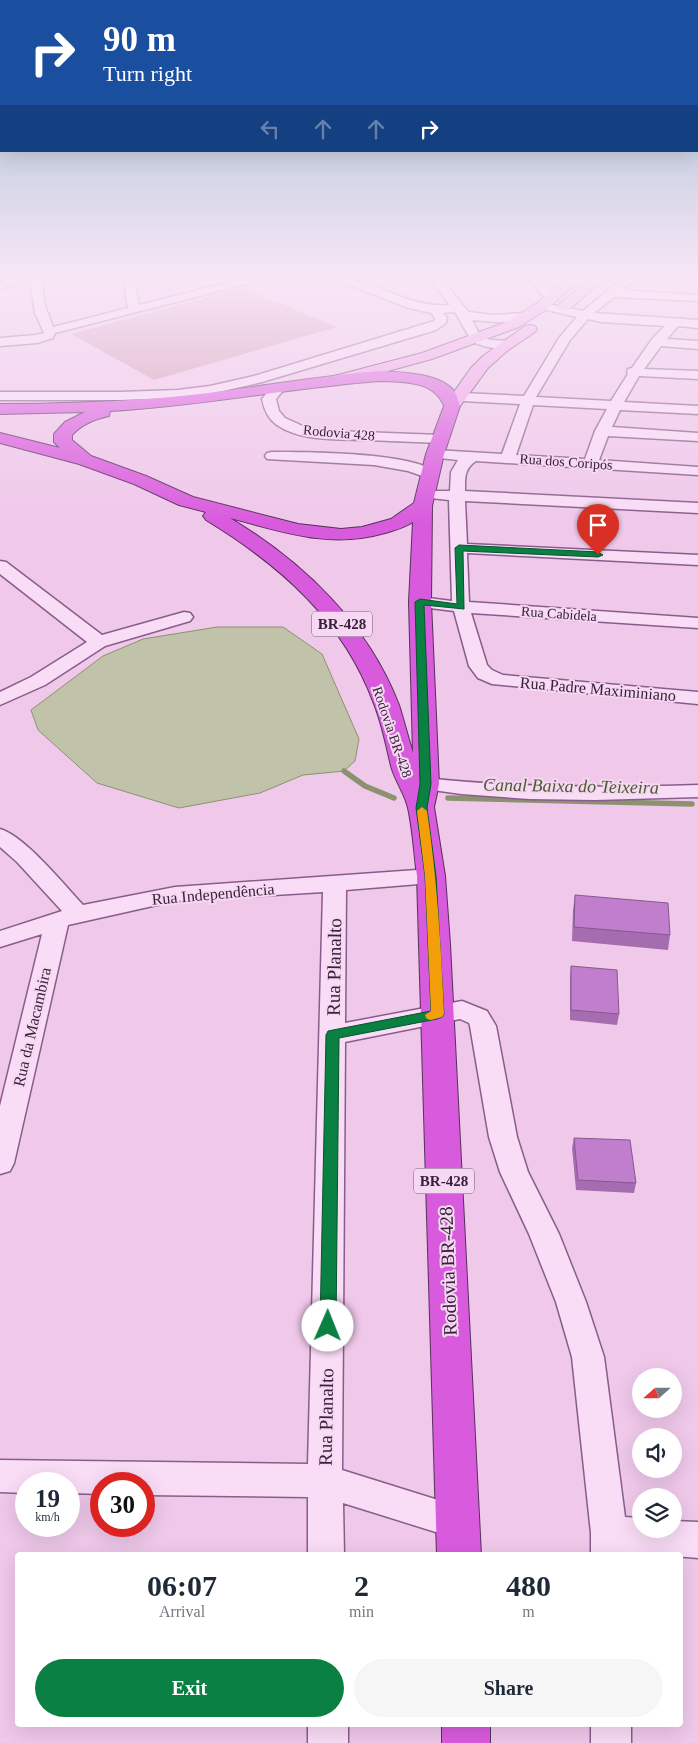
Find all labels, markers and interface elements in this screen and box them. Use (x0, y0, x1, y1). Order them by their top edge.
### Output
icon: right (20, 20, 85, 85)
text: 90 m (103, 20, 176, 59)
text: Turn right (103, 61, 192, 86)
icon: left (256, 115, 284, 143)
icon: ahead (309, 115, 337, 143)
icon: ahead (362, 115, 390, 143)
icon: right (415, 115, 443, 143)
street label: Rodovia 428 (303, 422, 375, 444)
street label: Rua dos Coripós (519, 451, 613, 473)
pin (577, 504, 619, 555)
icon: arrive (584, 511, 612, 539)
street label: Rua Cabidela (521, 604, 598, 624)
road number: BR-428 (312, 612, 372, 636)
street label: Rua Padre Maximiniano (519, 674, 677, 704)
street label: Rodovia BR-428 (369, 685, 415, 779)
water label: Canal Baixa do Teixeira (483, 774, 659, 798)
street label: Rua Independência (151, 880, 275, 909)
street label: Rua Planalto (323, 918, 345, 1016)
street label: Rua da Macambira (10, 966, 54, 1088)
road number: BR-428 (414, 1168, 474, 1194)
street label: Rodovia BR-428 (435, 1206, 461, 1336)
position arrow (301, 1299, 353, 1351)
street label: Rua Planalto (315, 1368, 337, 1466)
north arrow (632, 1368, 682, 1418)
map controls (632, 1368, 682, 1538)
button: sound (632, 1428, 682, 1478)
speed limit sign: 30 (90, 1472, 155, 1537)
text: 19 (35, 1485, 60, 1512)
button: layers (632, 1488, 682, 1538)
text: km/h (35, 1510, 60, 1524)
text: 06:07 (147, 1569, 217, 1602)
text: 2 (354, 1569, 369, 1602)
text: 480 (506, 1569, 551, 1602)
text: Arrival (159, 1603, 205, 1620)
text: min (349, 1603, 374, 1620)
text: m (522, 1603, 535, 1620)
button: Exit (35, 1659, 344, 1717)
button: Share (354, 1659, 663, 1717)

